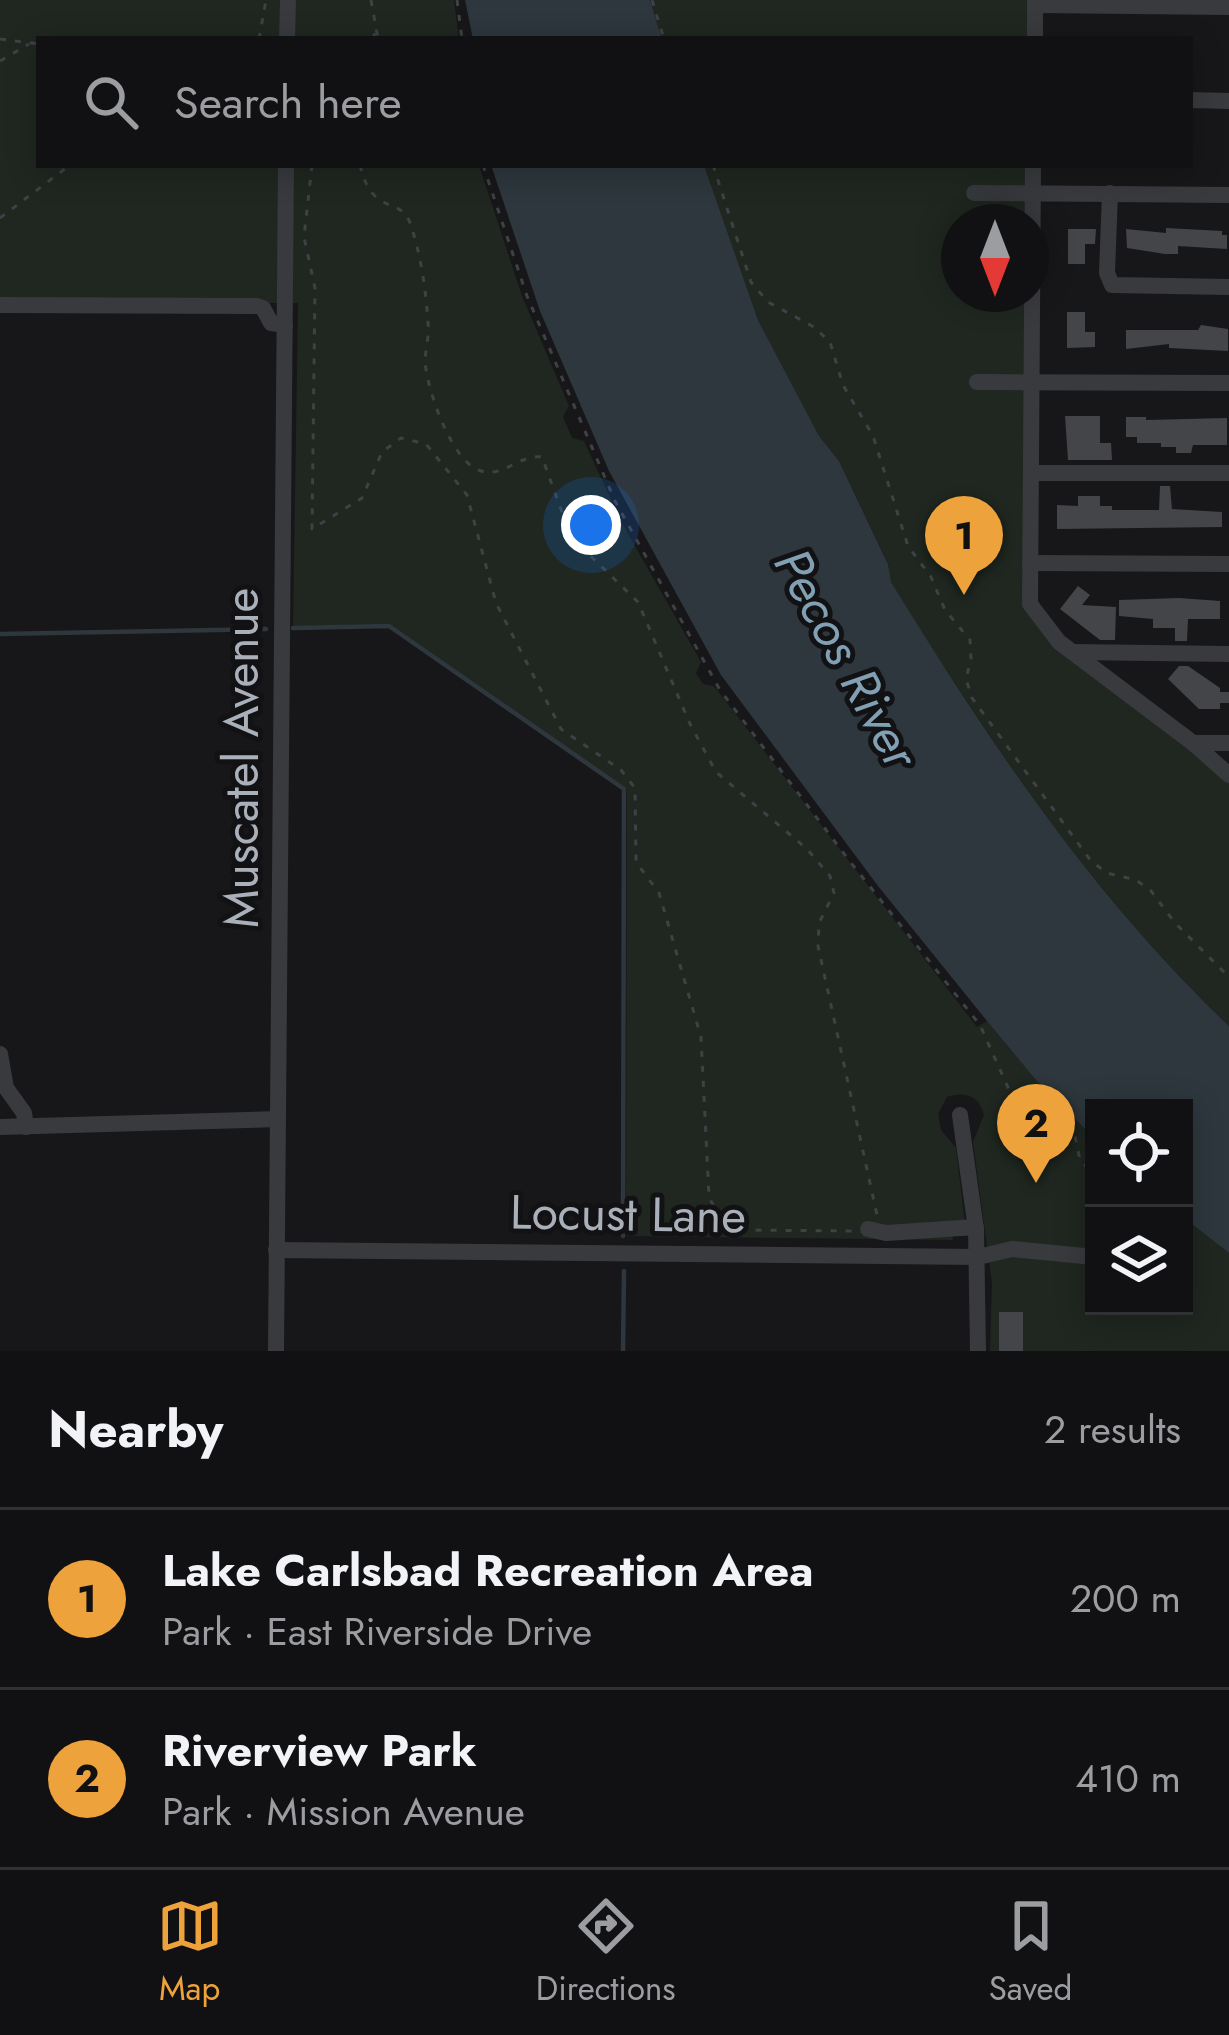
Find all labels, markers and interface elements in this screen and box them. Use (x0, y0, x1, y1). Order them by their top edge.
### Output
search box (36, 36, 1193, 168)
icon: search (78, 69, 144, 135)
text: Search here (174, 70, 402, 135)
north arrow (941, 204, 1049, 312)
your location (561, 495, 621, 555)
pin: 1 (925, 496, 1003, 595)
water label: Pecos River (756, 535, 939, 784)
street label: Muscatel Avenue (207, 588, 276, 928)
pin: 2 (997, 1084, 1075, 1183)
map controls (1085, 1099, 1193, 1315)
button: locate (1085, 1099, 1193, 1207)
street label: Locust Lane (510, 1177, 746, 1251)
button: layers (1085, 1207, 1193, 1315)
text: Nearby (48, 1392, 223, 1466)
text: 2 results (1044, 1401, 1181, 1458)
text: Lake Carlsbad Recreation Area (162, 1538, 813, 1603)
text: 1 (77, 1570, 97, 1627)
text: 200 m (1070, 1570, 1181, 1627)
text: Park · East Riverside Drive (162, 1603, 592, 1660)
text: Riverview Park (162, 1718, 477, 1783)
text: 2 (74, 1750, 100, 1807)
text: 410 m (1075, 1750, 1181, 1807)
text: Park · Mission Avenue (162, 1783, 525, 1840)
tab: Map (157, 1893, 223, 2012)
tab: Directions (536, 1893, 676, 2012)
tab: Saved (989, 1893, 1072, 2012)

